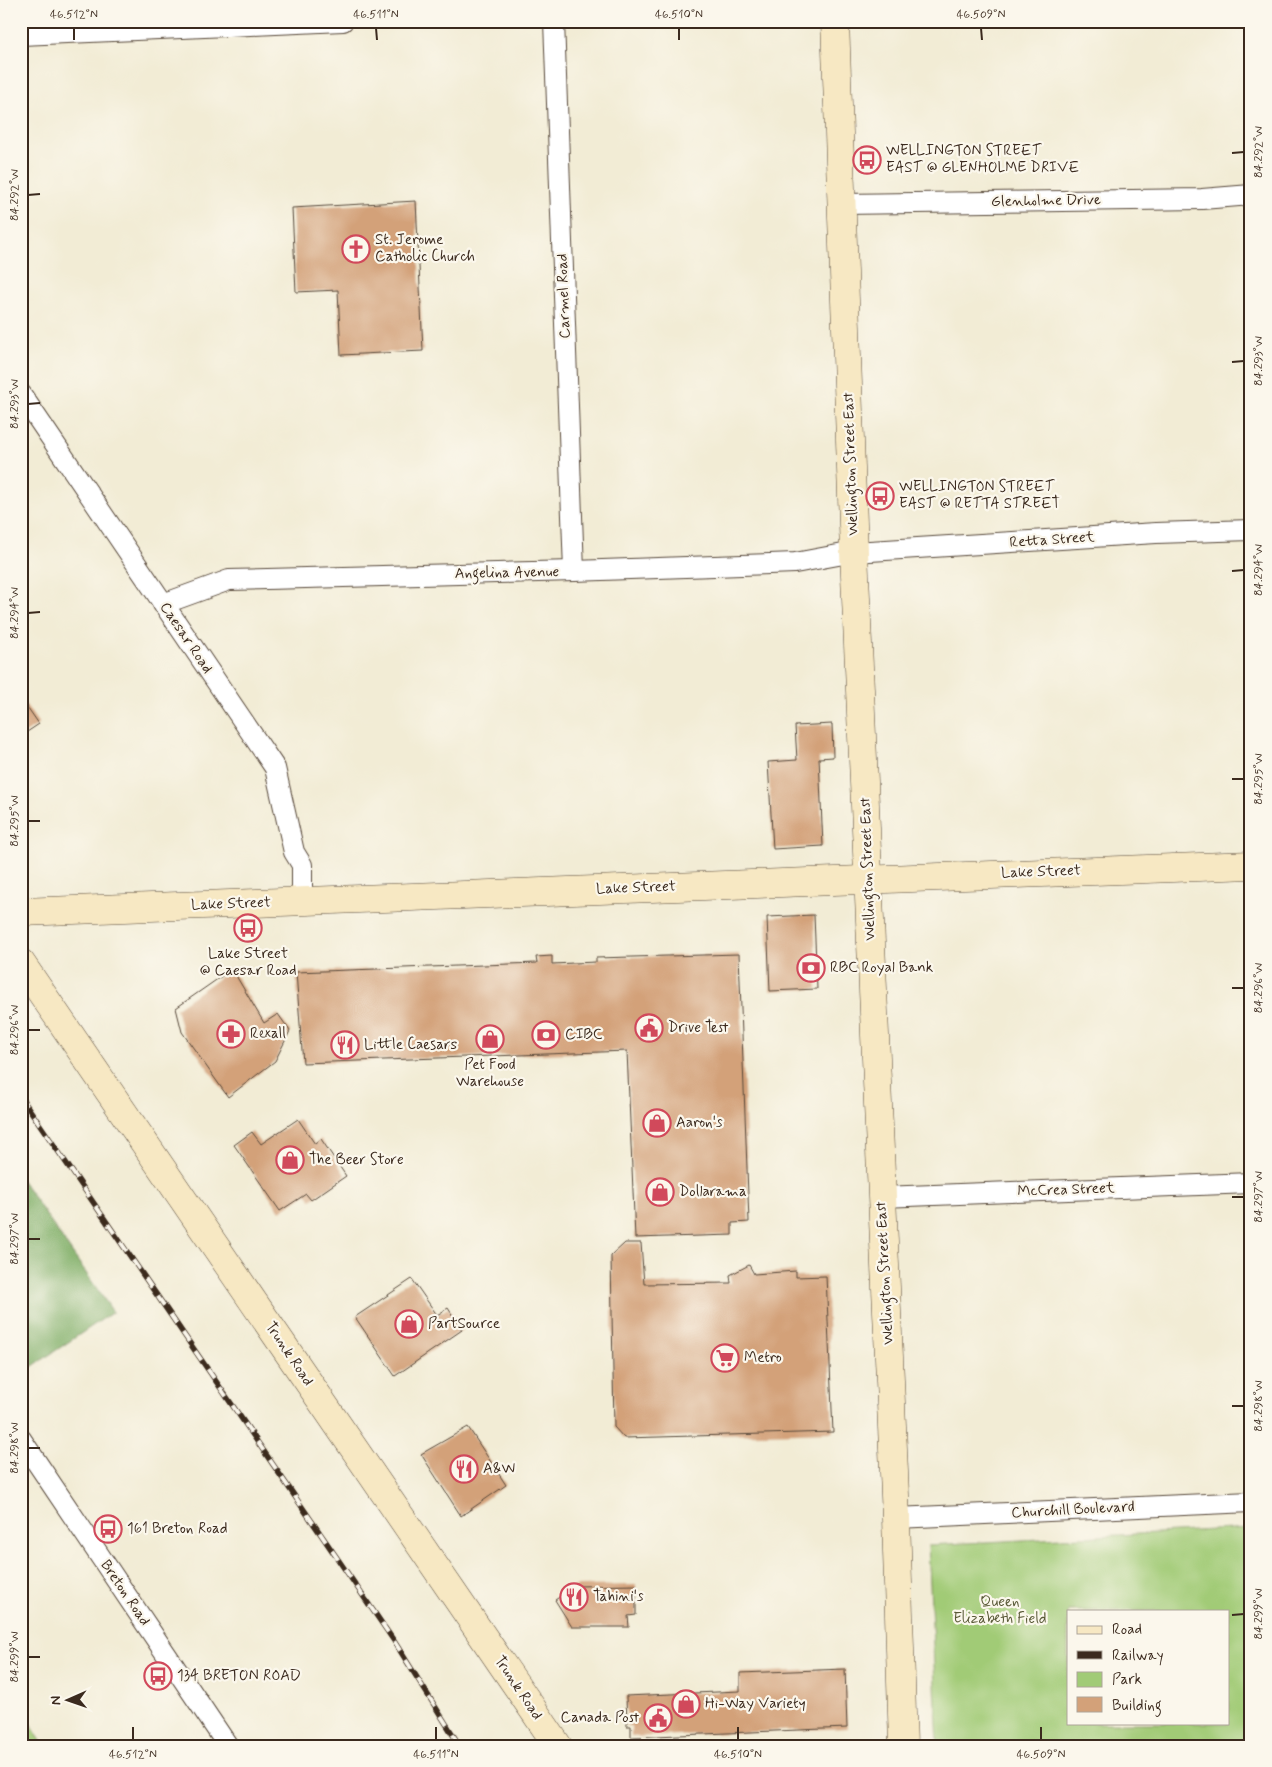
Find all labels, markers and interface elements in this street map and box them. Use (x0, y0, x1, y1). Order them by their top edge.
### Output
text: 46.512°N (50, 7, 98, 23)
text: 46.511°N (353, 7, 399, 23)
text: 46.510°N (655, 7, 703, 23)
text: 46.509°N (957, 7, 1005, 23)
text: 84.292°W (1251, 126, 1267, 178)
place label: WELLINGTON STREET EAST @ GLENHOLME DRIVE (886, 141, 1079, 178)
bus stop icon: WELLINGTON STREET EAST @ GLENHOLME DRIVE (852, 145, 882, 175)
text: 84.292°W (7, 169, 23, 221)
street label: Glenholme Drive (991, 190, 1101, 212)
place label: St. Jerome Catholic Church (375, 230, 475, 267)
church icon: St. Jerome Catholic Church (341, 234, 371, 264)
street label: Carmel Road (553, 253, 575, 339)
text: 84.293°W (1251, 336, 1267, 386)
text: 84.293°W (7, 379, 23, 429)
street label: Wellington Street East (838, 391, 864, 536)
place label: WELLINGTON STREET EAST @ RETTA STREET (899, 477, 1061, 514)
bus stop icon: WELLINGTON STREET EAST @ RETTA STREET (865, 481, 895, 511)
street label: Retta Street (1009, 527, 1095, 553)
text: 84.294°W (1251, 544, 1267, 596)
street label: Angelina Avenue (455, 562, 560, 585)
text: 84.294°W (7, 587, 23, 639)
street label: Caesar Road (155, 598, 217, 678)
text: 84.295°W (1251, 753, 1267, 805)
text: 84.295°W (7, 795, 23, 847)
street label: Wellington Street East (855, 796, 881, 941)
street label: Lake Street (1001, 861, 1081, 883)
street label: Lake Street (596, 877, 676, 899)
street label: Lake Street (191, 893, 271, 915)
bus stop icon: Lake Street @ Caesar Road (233, 913, 263, 943)
place label: Lake Street @ Caesar Road (200, 944, 296, 981)
bank icon: RBC Royal Bank (796, 953, 826, 983)
place label: RBC Royal Bank (830, 958, 933, 978)
text: 84.296°W (1251, 963, 1267, 1013)
text: 84.296°W (7, 1005, 23, 1055)
public building icon: Drive Test (634, 1013, 664, 1043)
place label: Drive Test (668, 1018, 729, 1038)
pharmacy icon: Rexall (216, 1019, 246, 1049)
bank icon: CIBC (531, 1020, 561, 1050)
place label: Rexall (250, 1024, 286, 1044)
shop icon: Pet Food Warehouse (475, 1024, 505, 1054)
place label: CIBC (565, 1025, 603, 1045)
restaurant icon: Little Caesars (330, 1030, 360, 1060)
place label: Little Caesars (364, 1035, 457, 1055)
place label: Pet Food Warehouse (456, 1055, 524, 1092)
shop icon: Aaron's (642, 1108, 672, 1138)
place label: Aaron's (676, 1113, 723, 1133)
shop icon: The Beer Store (275, 1145, 305, 1175)
place label: The Beer Store (309, 1150, 404, 1170)
text: 84.297°W (1251, 1171, 1267, 1223)
shop icon: Dollarama (645, 1177, 675, 1207)
street label: McCrea Street (1017, 1178, 1115, 1202)
place label: Dollarama (679, 1182, 747, 1202)
street label: Wellington Street East (871, 1200, 900, 1345)
text: 84.297°W (7, 1213, 23, 1265)
shop icon: PartSource (394, 1309, 424, 1339)
place label: PartSource (428, 1314, 500, 1334)
street label: Trunk Road (260, 1318, 318, 1390)
supermarket icon: Metro (710, 1343, 740, 1373)
place label: Metro (744, 1348, 782, 1368)
text: 84.298°W (1251, 1380, 1267, 1432)
text: 84.298°W (7, 1422, 23, 1474)
restaurant icon: A&W (449, 1454, 479, 1484)
place label: A&W (483, 1459, 515, 1479)
street label: Churchill Boulevard (1011, 1497, 1135, 1523)
bus stop icon: 161 Breton Road (93, 1514, 123, 1544)
place label: 161 Breton Road (127, 1519, 228, 1539)
street label: Breton Road (96, 1556, 154, 1630)
restaurant icon: Tahini's (559, 1582, 589, 1612)
place label: Tahini's (593, 1587, 644, 1607)
text: 84.299°W (1251, 1588, 1267, 1640)
park label: Queen Elizabeth Field (953, 1592, 1047, 1629)
legend (1067, 1610, 1230, 1724)
text: Road (1112, 1620, 1142, 1640)
text: 84.299°W (7, 1631, 23, 1683)
text: Railway (1112, 1646, 1164, 1666)
street label: Trunk Road (489, 1652, 547, 1724)
bus stop icon: 134 BRETON ROAD (143, 1661, 173, 1691)
place label: 134 BRETON ROAD (177, 1666, 301, 1686)
text: Park (1112, 1670, 1142, 1690)
north arrow (42, 1674, 92, 1724)
shop icon: Hi-Way Variety (671, 1689, 701, 1719)
place label: Hi-Way Variety (705, 1694, 806, 1714)
text: N (47, 1695, 65, 1705)
text: Building (1112, 1696, 1162, 1717)
public building icon: Canada Post (643, 1703, 673, 1733)
place label: Canada Post (560, 1708, 640, 1728)
text: 46.512°N (109, 1747, 157, 1763)
text: 46.511°N (413, 1747, 459, 1763)
text: 46.510°N (714, 1747, 762, 1763)
text: 46.509°N (1017, 1747, 1065, 1763)

